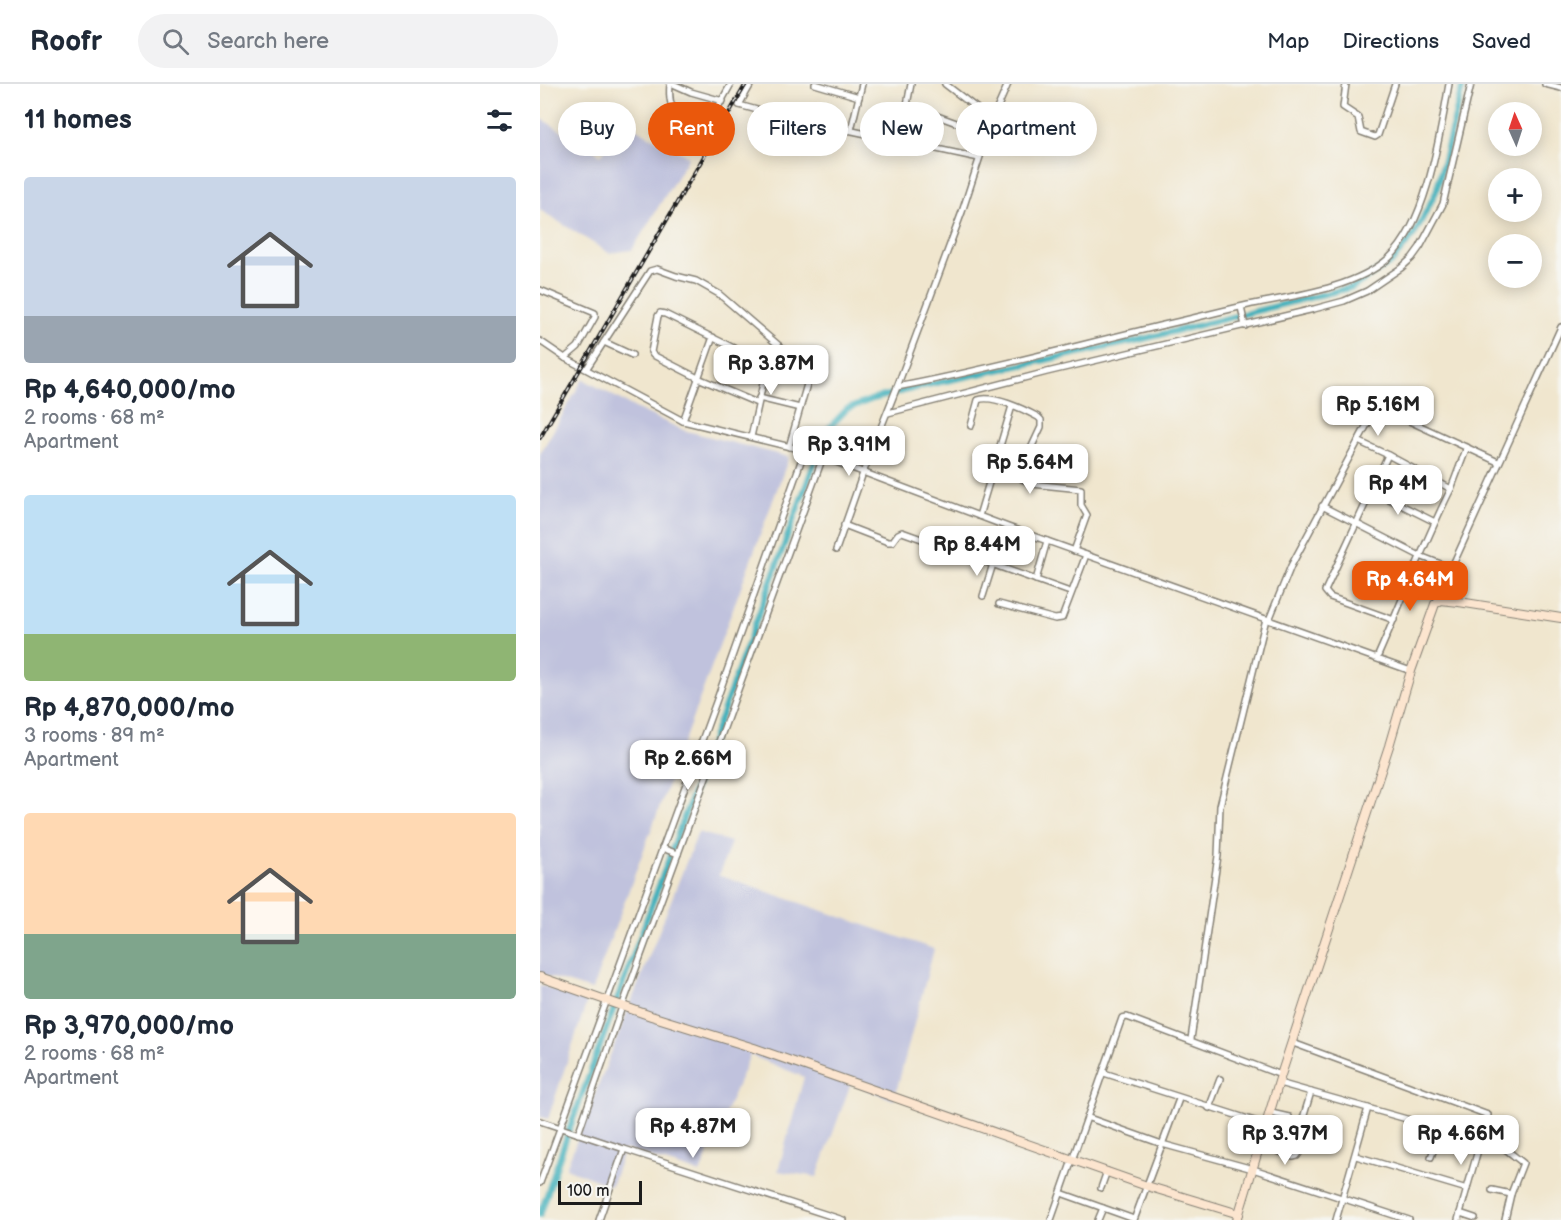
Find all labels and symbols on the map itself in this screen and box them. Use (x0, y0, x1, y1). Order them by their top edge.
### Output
north arrow (1488, 102, 1542, 156)
pin: Rp 3.87M (709, 345, 833, 396)
pin: Rp 5.16M (1316, 386, 1440, 437)
pin: Rp 3.91M (787, 426, 911, 477)
pin: Rp 5.64M (968, 444, 1092, 495)
pin: Rp 4M (1356, 465, 1440, 516)
pin: Rp 8.44M (915, 526, 1039, 577)
pin: Rp 4.64M (1348, 561, 1472, 612)
pin: Rp 2.66M (626, 740, 750, 791)
pin: Rp 4.87M (631, 1108, 755, 1159)
pin: Rp 3.97M (1223, 1115, 1347, 1166)
pin: Rp 4.66M (1399, 1115, 1523, 1166)
scale bar (558, 1178, 642, 1206)

